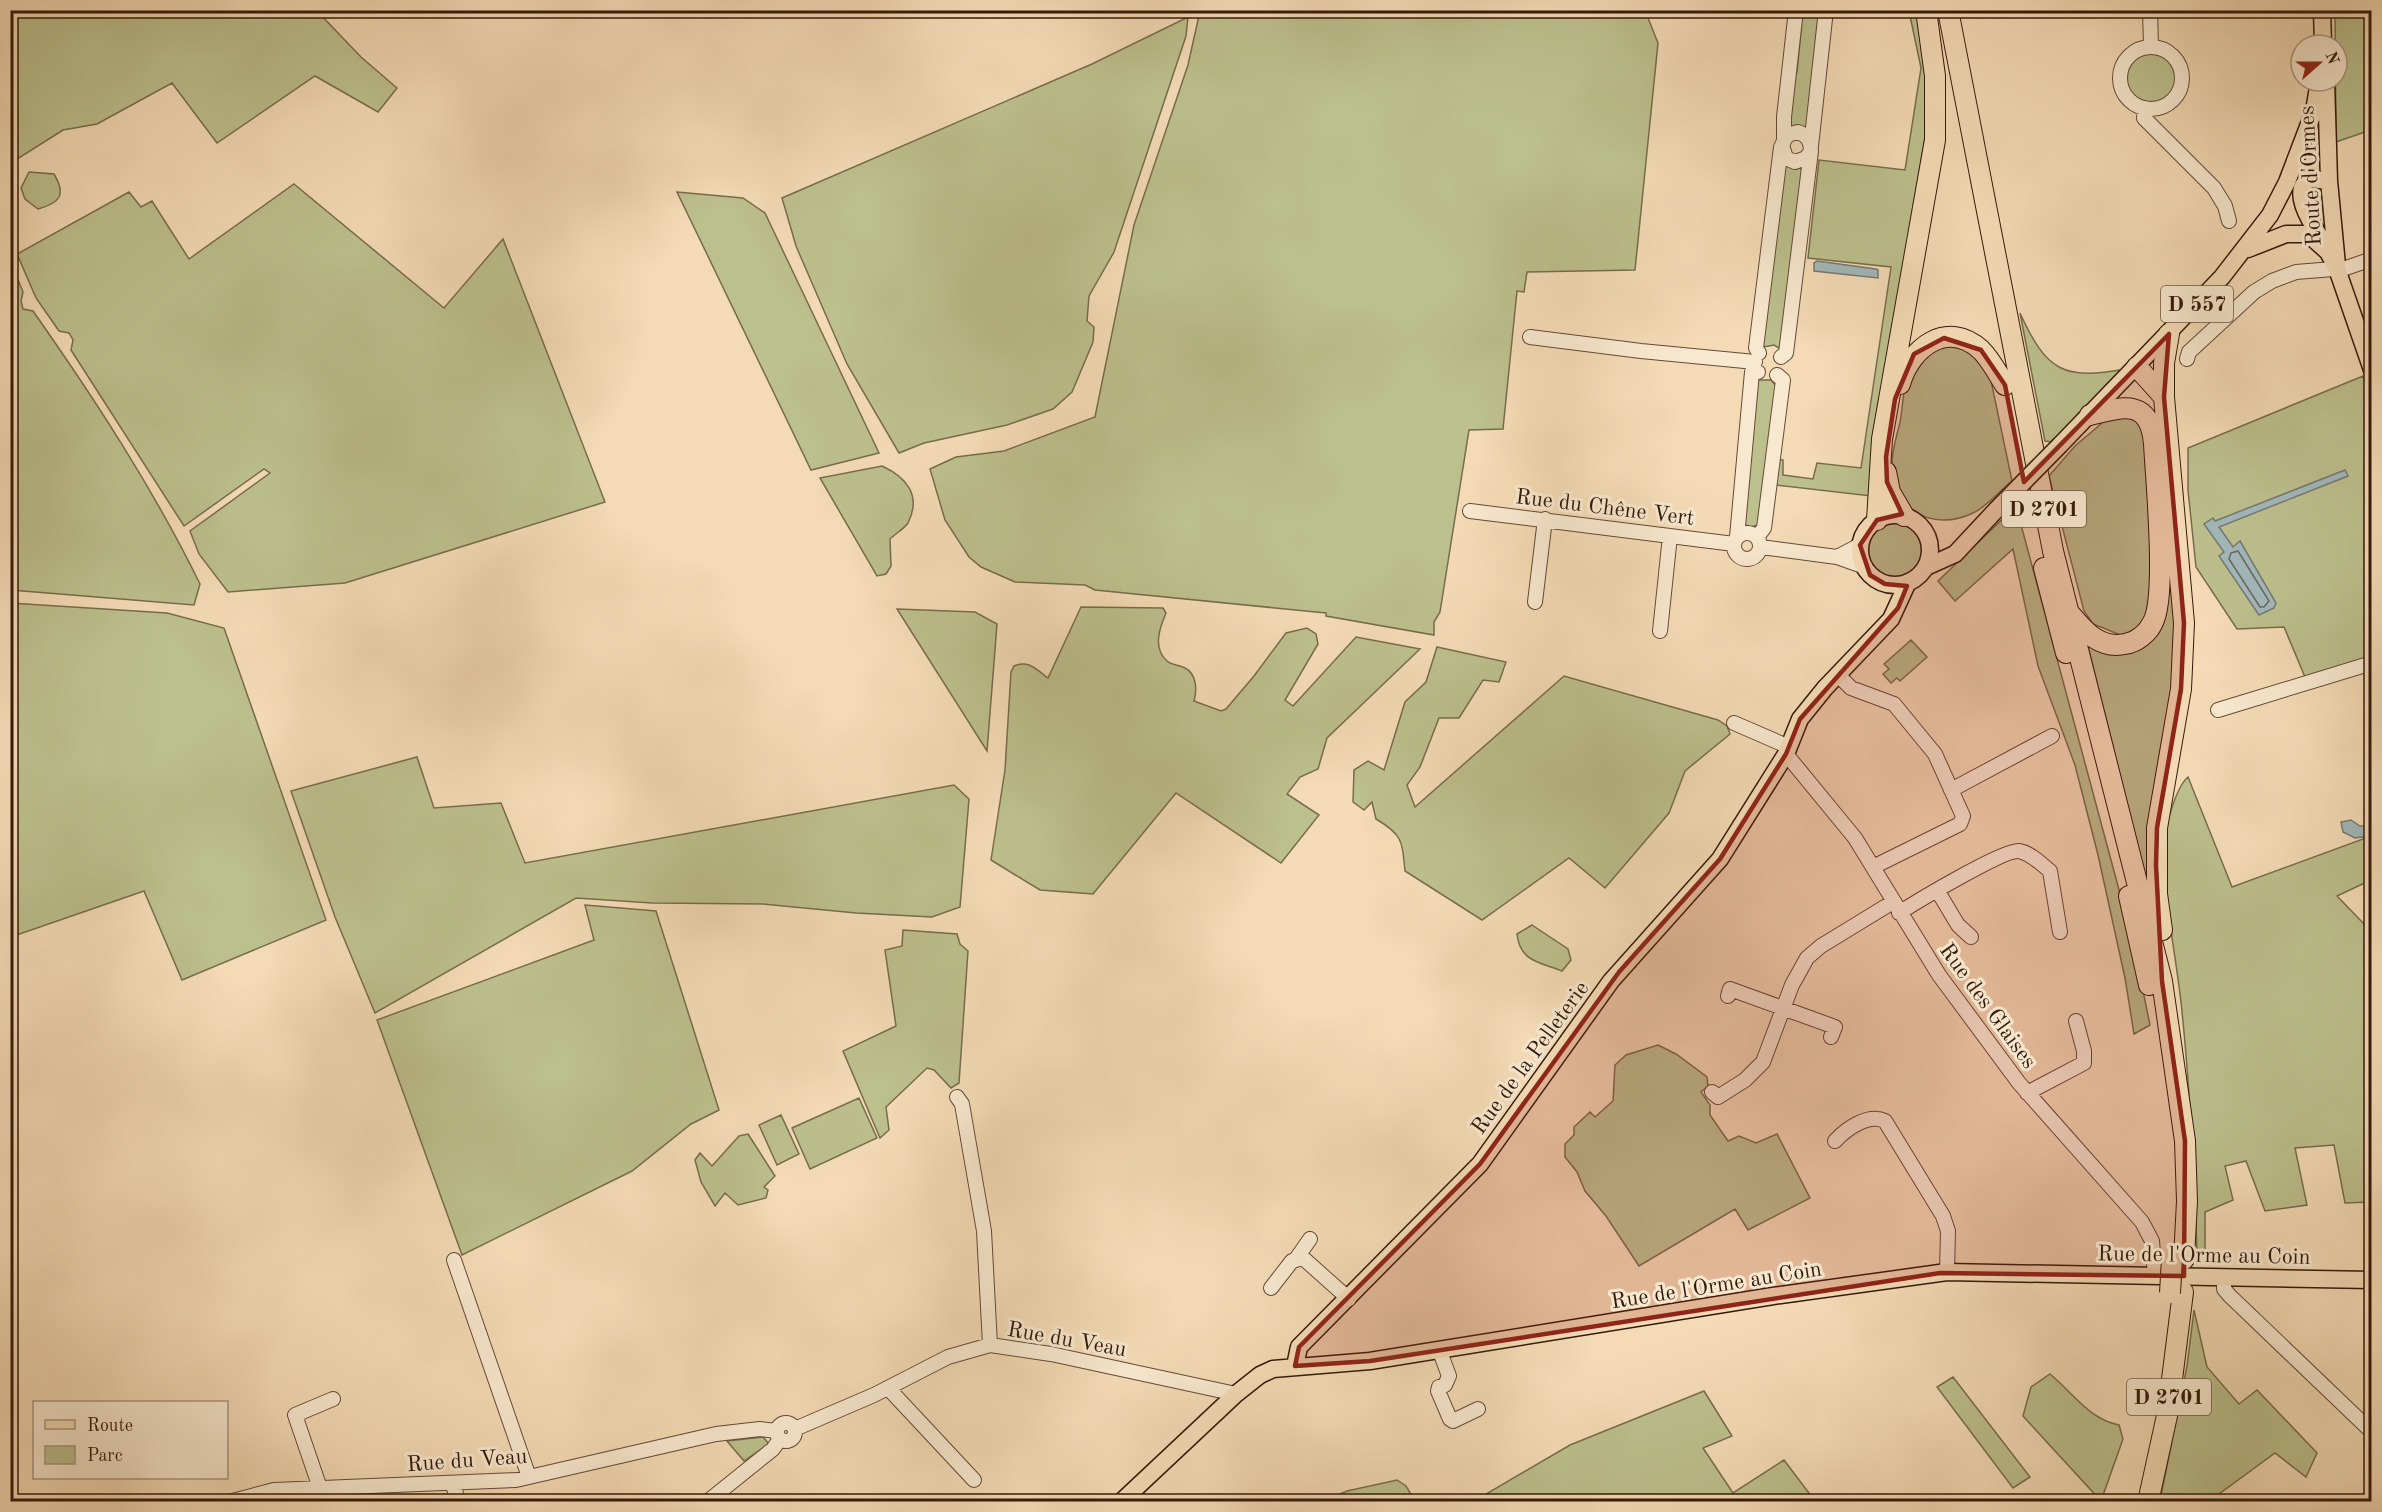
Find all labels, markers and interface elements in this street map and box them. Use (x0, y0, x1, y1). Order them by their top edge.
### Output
north arrow (2289, 33, 2349, 93)
text: N (2321, 50, 2341, 68)
street label: Route d'Ormes (2296, 105, 2326, 247)
road number: D 557 (2161, 286, 2233, 322)
street label: Rue du Chêne Vert (1514, 486, 1695, 530)
road number: D 2701 (2002, 491, 2086, 527)
street label: Rue des Glaises (1935, 939, 2040, 1073)
street label: Rue de la Pelleterie (1468, 978, 1593, 1139)
street label: Rue de l'Orme au Coin (2097, 1243, 2311, 1269)
street label: Rue de l'Orme au Coin (1609, 1258, 1823, 1314)
street label: Rue du Veau (1005, 1319, 1128, 1361)
road number: D 2701 (2127, 1379, 2211, 1415)
legend (33, 1401, 228, 1479)
text: Route (87, 1417, 133, 1435)
street label: Rue du Veau (406, 1446, 528, 1476)
text: Parc (87, 1447, 123, 1465)

